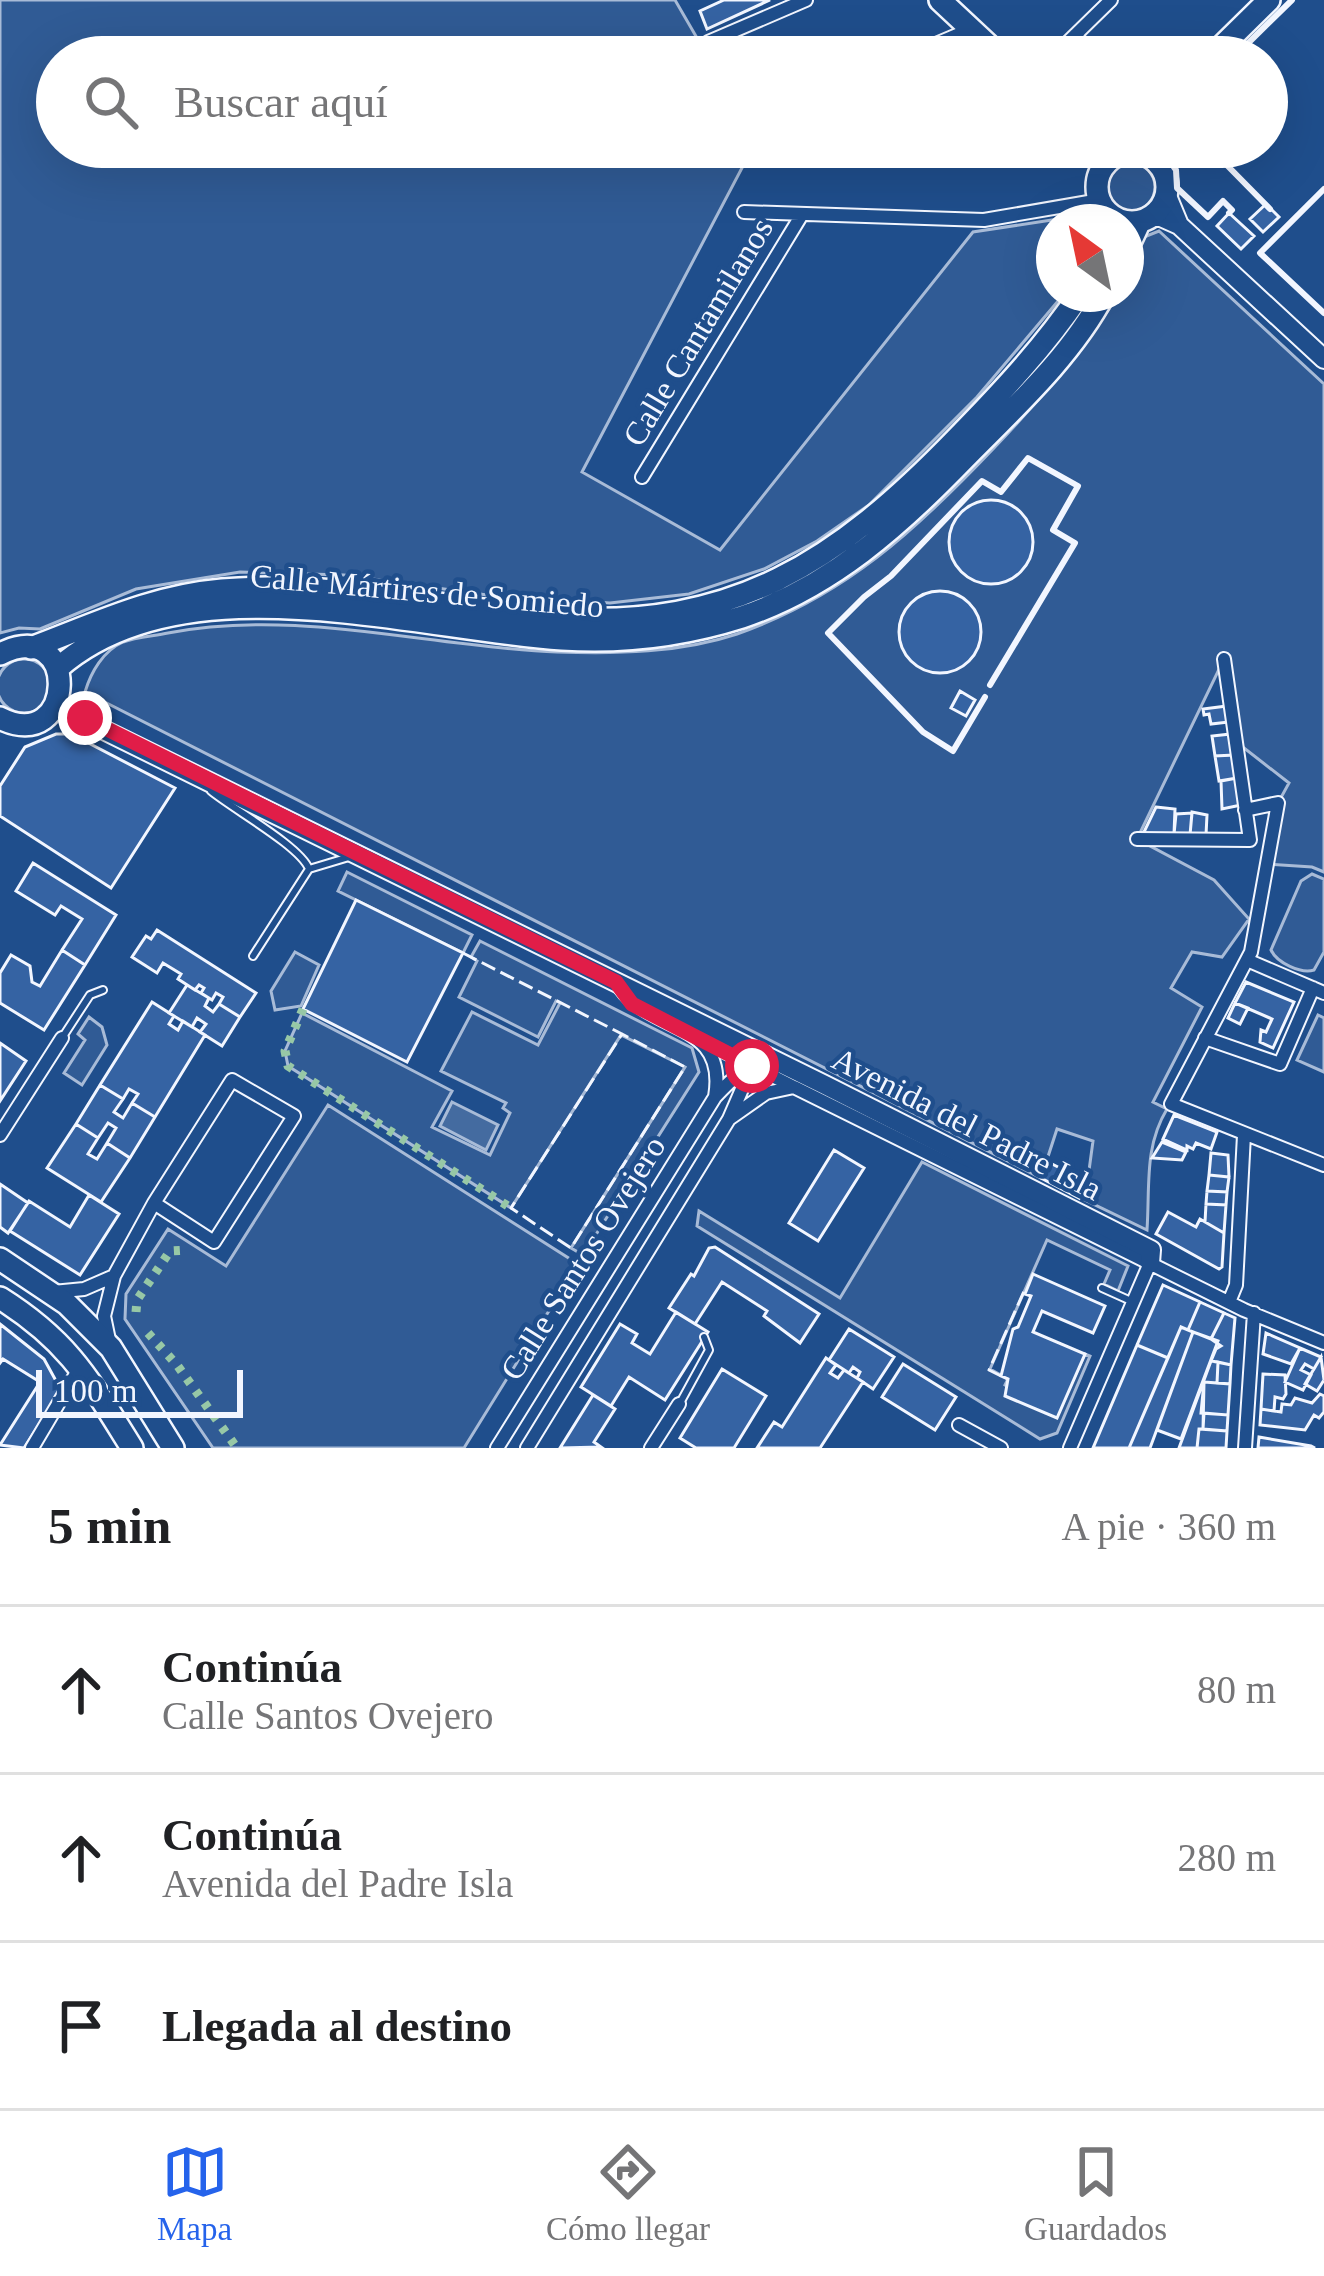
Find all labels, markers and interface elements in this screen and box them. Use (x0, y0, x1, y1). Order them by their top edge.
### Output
search box (36, 36, 1288, 168)
icon: search (78, 69, 144, 135)
text: Buscar aquí (174, 77, 388, 127)
north arrow (1036, 204, 1144, 312)
street label: Calle Cantamilanos (616, 212, 780, 452)
street label: Calle Mártires de Somiedo (249, 558, 605, 624)
route end (58, 691, 112, 745)
route start (725, 1039, 779, 1093)
street label: Avenida del Padre Isla (826, 1040, 1108, 1208)
street label: Calle Santos Ovejero (493, 1130, 673, 1386)
scale bar (36, 1364, 243, 1417)
text: 100 m (54, 1373, 137, 1409)
text: 5 min (48, 1498, 171, 1554)
text: A pie · 360 m (1062, 1505, 1276, 1548)
text: Continúa (162, 1642, 342, 1692)
icon: ahead (48, 1657, 114, 1723)
text: 80 m (1197, 1668, 1276, 1711)
text: Calle Santos Ovejero (162, 1694, 493, 1737)
text: Continúa (162, 1810, 342, 1860)
icon: ahead (48, 1825, 114, 1891)
text: 280 m (1177, 1836, 1276, 1879)
text: Avenida del Padre Isla (162, 1862, 513, 1905)
icon: arrive (48, 1993, 114, 2059)
text: Llegada al destino (162, 2001, 512, 2051)
tab: Mapa (157, 2139, 232, 2248)
tab: Cómo llegar (546, 2139, 710, 2248)
tab: Guardados (1024, 2139, 1167, 2248)

